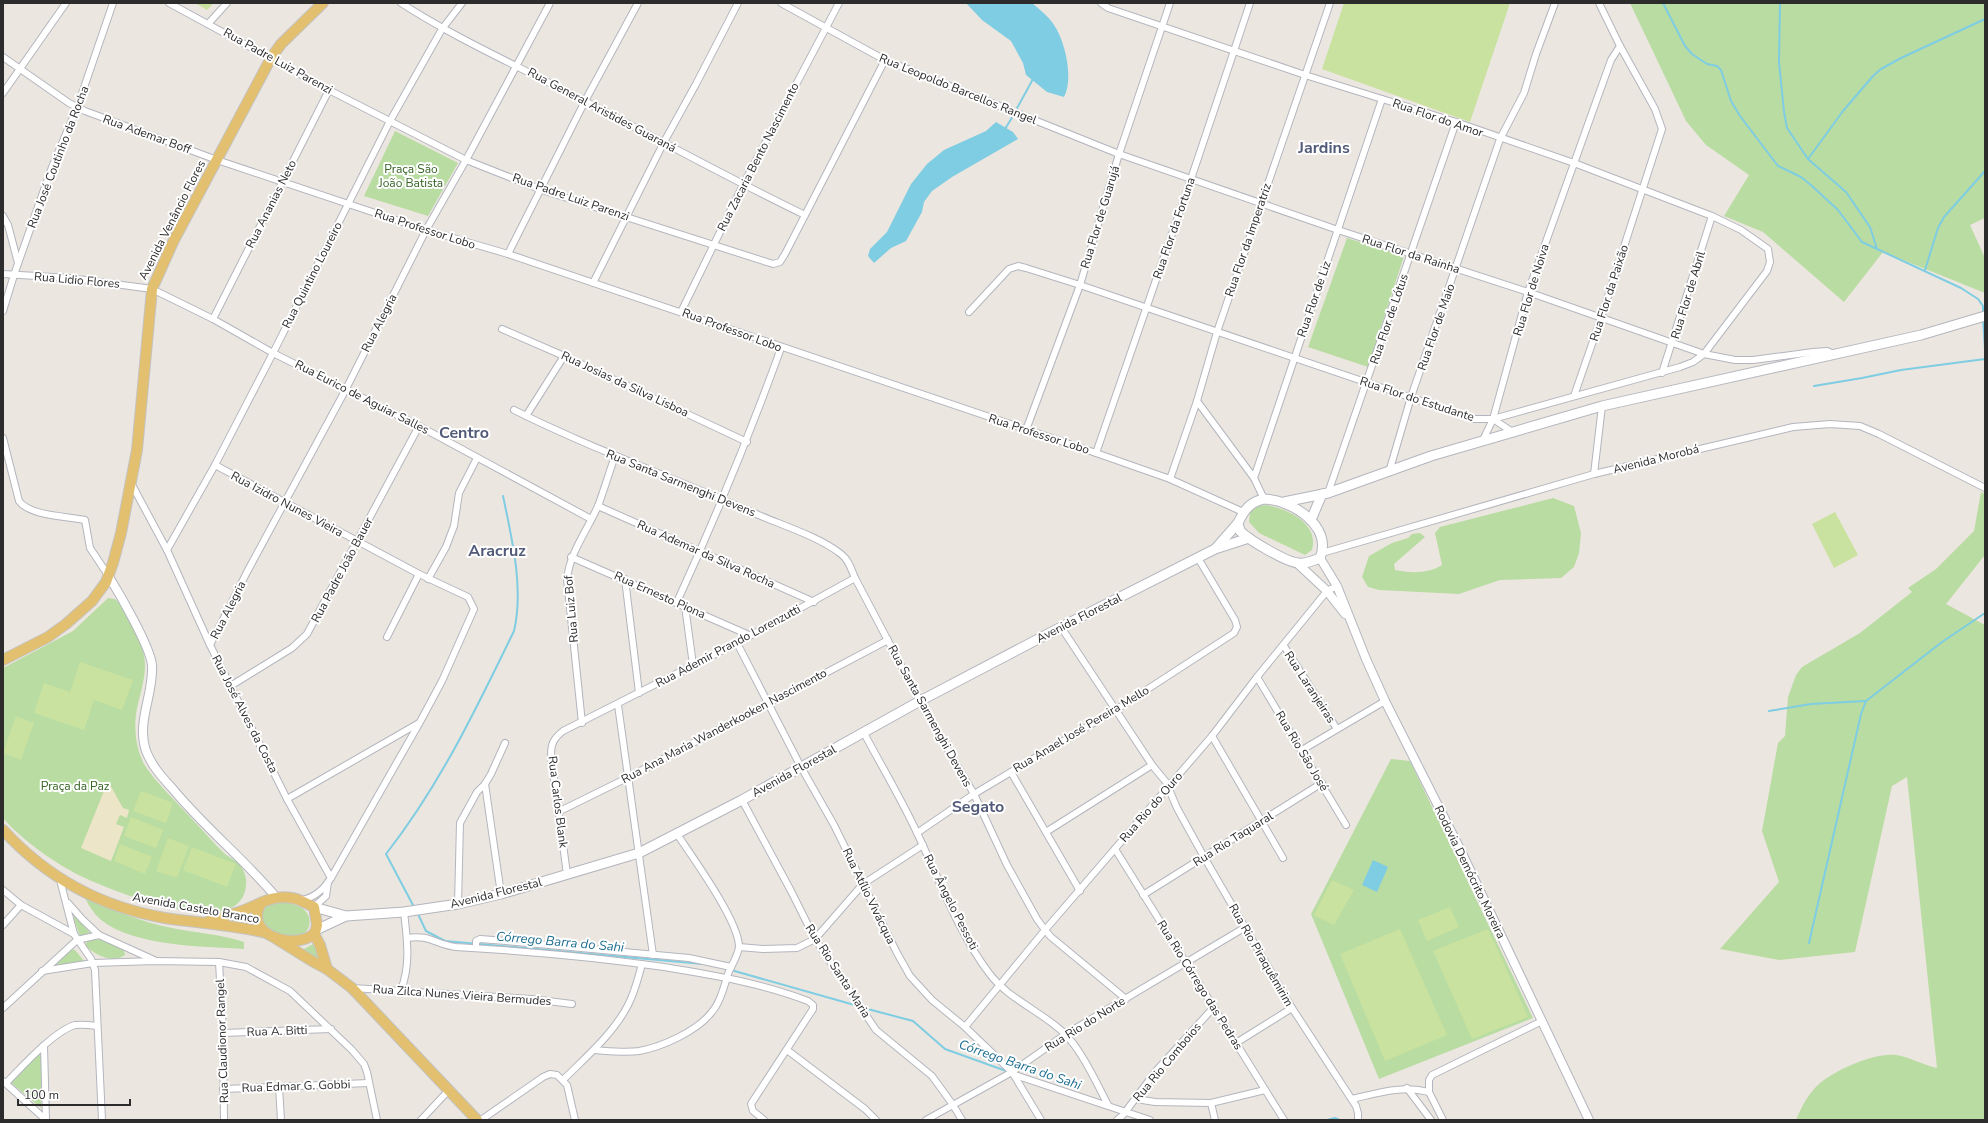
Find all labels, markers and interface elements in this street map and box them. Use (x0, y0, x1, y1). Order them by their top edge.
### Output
street label: Rua Padre Luiz Parenzi (221, 24, 335, 98)
street label: Rua Leopoldo Barcellos Rangel (877, 50, 1040, 128)
street label: Rua General Aristides Guaraná (525, 64, 679, 156)
street label: Rua Zacaria Bento Nascimento (713, 80, 803, 234)
street label: Rua José Coutinho da Rocha (23, 84, 93, 230)
street label: Rua Flor do Amor (1390, 95, 1486, 141)
street label: Rua Ademar Boff (101, 111, 194, 158)
district label: Jardins (1297, 137, 1350, 159)
street label: Avenida Venâncio Flores (135, 157, 209, 282)
street label: Rua Ananias Neto (242, 157, 300, 251)
park label: Praça São João Batista (378, 161, 443, 191)
street label: Rua Flor de Guarujá (1077, 164, 1123, 270)
street label: Rua Padre Luiz Parenzi (510, 169, 632, 225)
street label: Rua Flor da Fortuna (1149, 175, 1199, 281)
street label: Rua Flor da Imperatriz (1221, 181, 1275, 299)
street label: Rua Professor Lobo (373, 205, 478, 253)
street label: Rua Quintino Loureiro (278, 219, 346, 331)
street label: Rua Flor da Rainha (1360, 231, 1462, 277)
street label: Rua Flor de Noiva (1509, 242, 1553, 338)
street label: Rua Flor da Paixão (1586, 242, 1632, 343)
street label: Rua Flor de Abril (1667, 249, 1709, 341)
street label: Rua Flor de Liz (1293, 258, 1335, 339)
street label: Rua Lidio Flores (33, 268, 121, 292)
street label: Rua Flor de Lótus (1366, 271, 1412, 366)
street label: Rua Flor de Maio (1414, 281, 1458, 373)
street label: Rua Alegria (358, 291, 400, 355)
street label: Rua Professor Lobo (680, 305, 784, 356)
street label: Rua Josias da Silva Lisboa (559, 347, 691, 421)
street label: Rua Eurico de Aguiar Salles (292, 356, 432, 438)
street label: Rua Flor do Estudante (1358, 373, 1476, 425)
street label: Rua Professor Lobo (987, 410, 1092, 458)
district label: Centro (439, 422, 489, 444)
street label: Avenida Morobá (1611, 441, 1701, 477)
street label: Rua Santa Sarmenghi Devens (604, 446, 758, 520)
street label: Rua Izidro Nunes Vieira (228, 468, 346, 540)
street label: Rua Padre João Bauer (307, 514, 377, 625)
street label: Rua Ademar da Silva Rocha (635, 516, 777, 592)
district label: Aracruz (468, 540, 526, 562)
street label: Rua Ernesto Piona (612, 568, 708, 622)
street label: Rua Luiz Bof (560, 574, 582, 643)
street label: Rua Alegria (207, 578, 249, 642)
street label: Avenida Florestal (1033, 589, 1125, 646)
street label: Rua Ademir Prando Lorenzutti (653, 601, 803, 691)
street label: Rua Santa Sarmenghi Devens (884, 642, 976, 790)
street label: Rua Laranjeiras (1281, 648, 1339, 726)
street label: Rua José Alves da Costa (208, 652, 282, 776)
street label: Rua Ana Maria Wanderkooken Nascimento (618, 665, 830, 787)
street label: Rua Anael José Pereira Mello (1010, 682, 1152, 776)
street label: Rua Rio São José (1272, 708, 1332, 794)
street label: Avenida Florestal (749, 741, 839, 801)
street label: Rua Carlos Blank (544, 755, 572, 850)
street label: Rua Rio do Ouro (1116, 768, 1186, 846)
park label: Praça da Paz (41, 778, 110, 794)
district label: Segato (952, 796, 1004, 818)
street label: Rodovia Demócrito Moreira (1431, 803, 1509, 941)
street label: Rua Rio Taquaral (1190, 808, 1276, 870)
street label: Rua Atílio Vivácqua (839, 845, 899, 947)
street label: Rua Ângelo Pessoti (920, 851, 982, 953)
street label: Avenida Florestal (448, 874, 544, 912)
street label: Avenida Castelo Branco (131, 889, 261, 927)
street label: Rua Rio Piraquêmirim (1225, 901, 1297, 1009)
street label: Rua Rio Córrego das Pedras (1153, 917, 1247, 1053)
street label: Rua Rio Santa Maria (802, 921, 874, 1021)
water label: Córrego Barra do Sahi (495, 927, 626, 957)
street label: Rua Claudionor Rangel (212, 978, 232, 1103)
street label: Rua Zilca Nunes Vieira Bermudes (372, 981, 552, 1009)
street label: Rua Rio do Norte (1042, 993, 1128, 1055)
street label: Rua Rio Comboios (1129, 1019, 1205, 1105)
street label: Rua A. Bitti (246, 1022, 308, 1040)
water label: Córrego Barra do Sahi (956, 1036, 1085, 1095)
street label: Rua Edmar G. Gobbi (241, 1076, 351, 1096)
scale bar (18, 1081, 130, 1107)
text: 100 m (24, 1087, 59, 1103)

